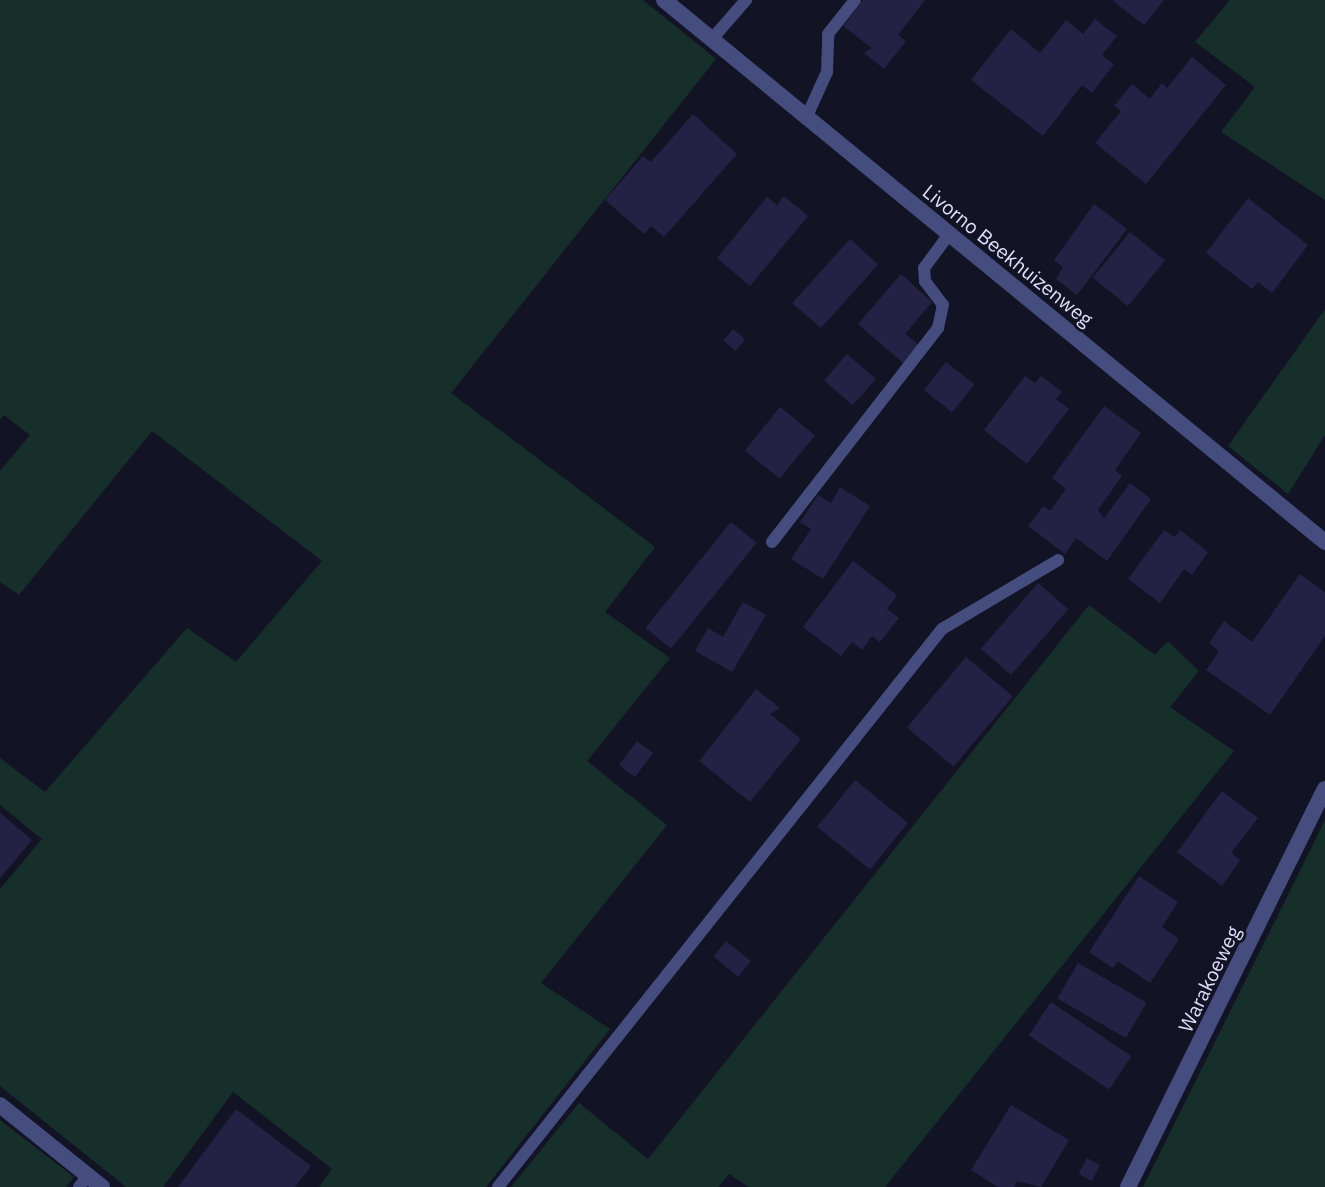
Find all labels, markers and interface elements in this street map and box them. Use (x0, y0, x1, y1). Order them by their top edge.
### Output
street label: Livorno Beekhuizenweg (918, 179, 1098, 331)
street label: Warakoeweg (1173, 922, 1245, 1036)

